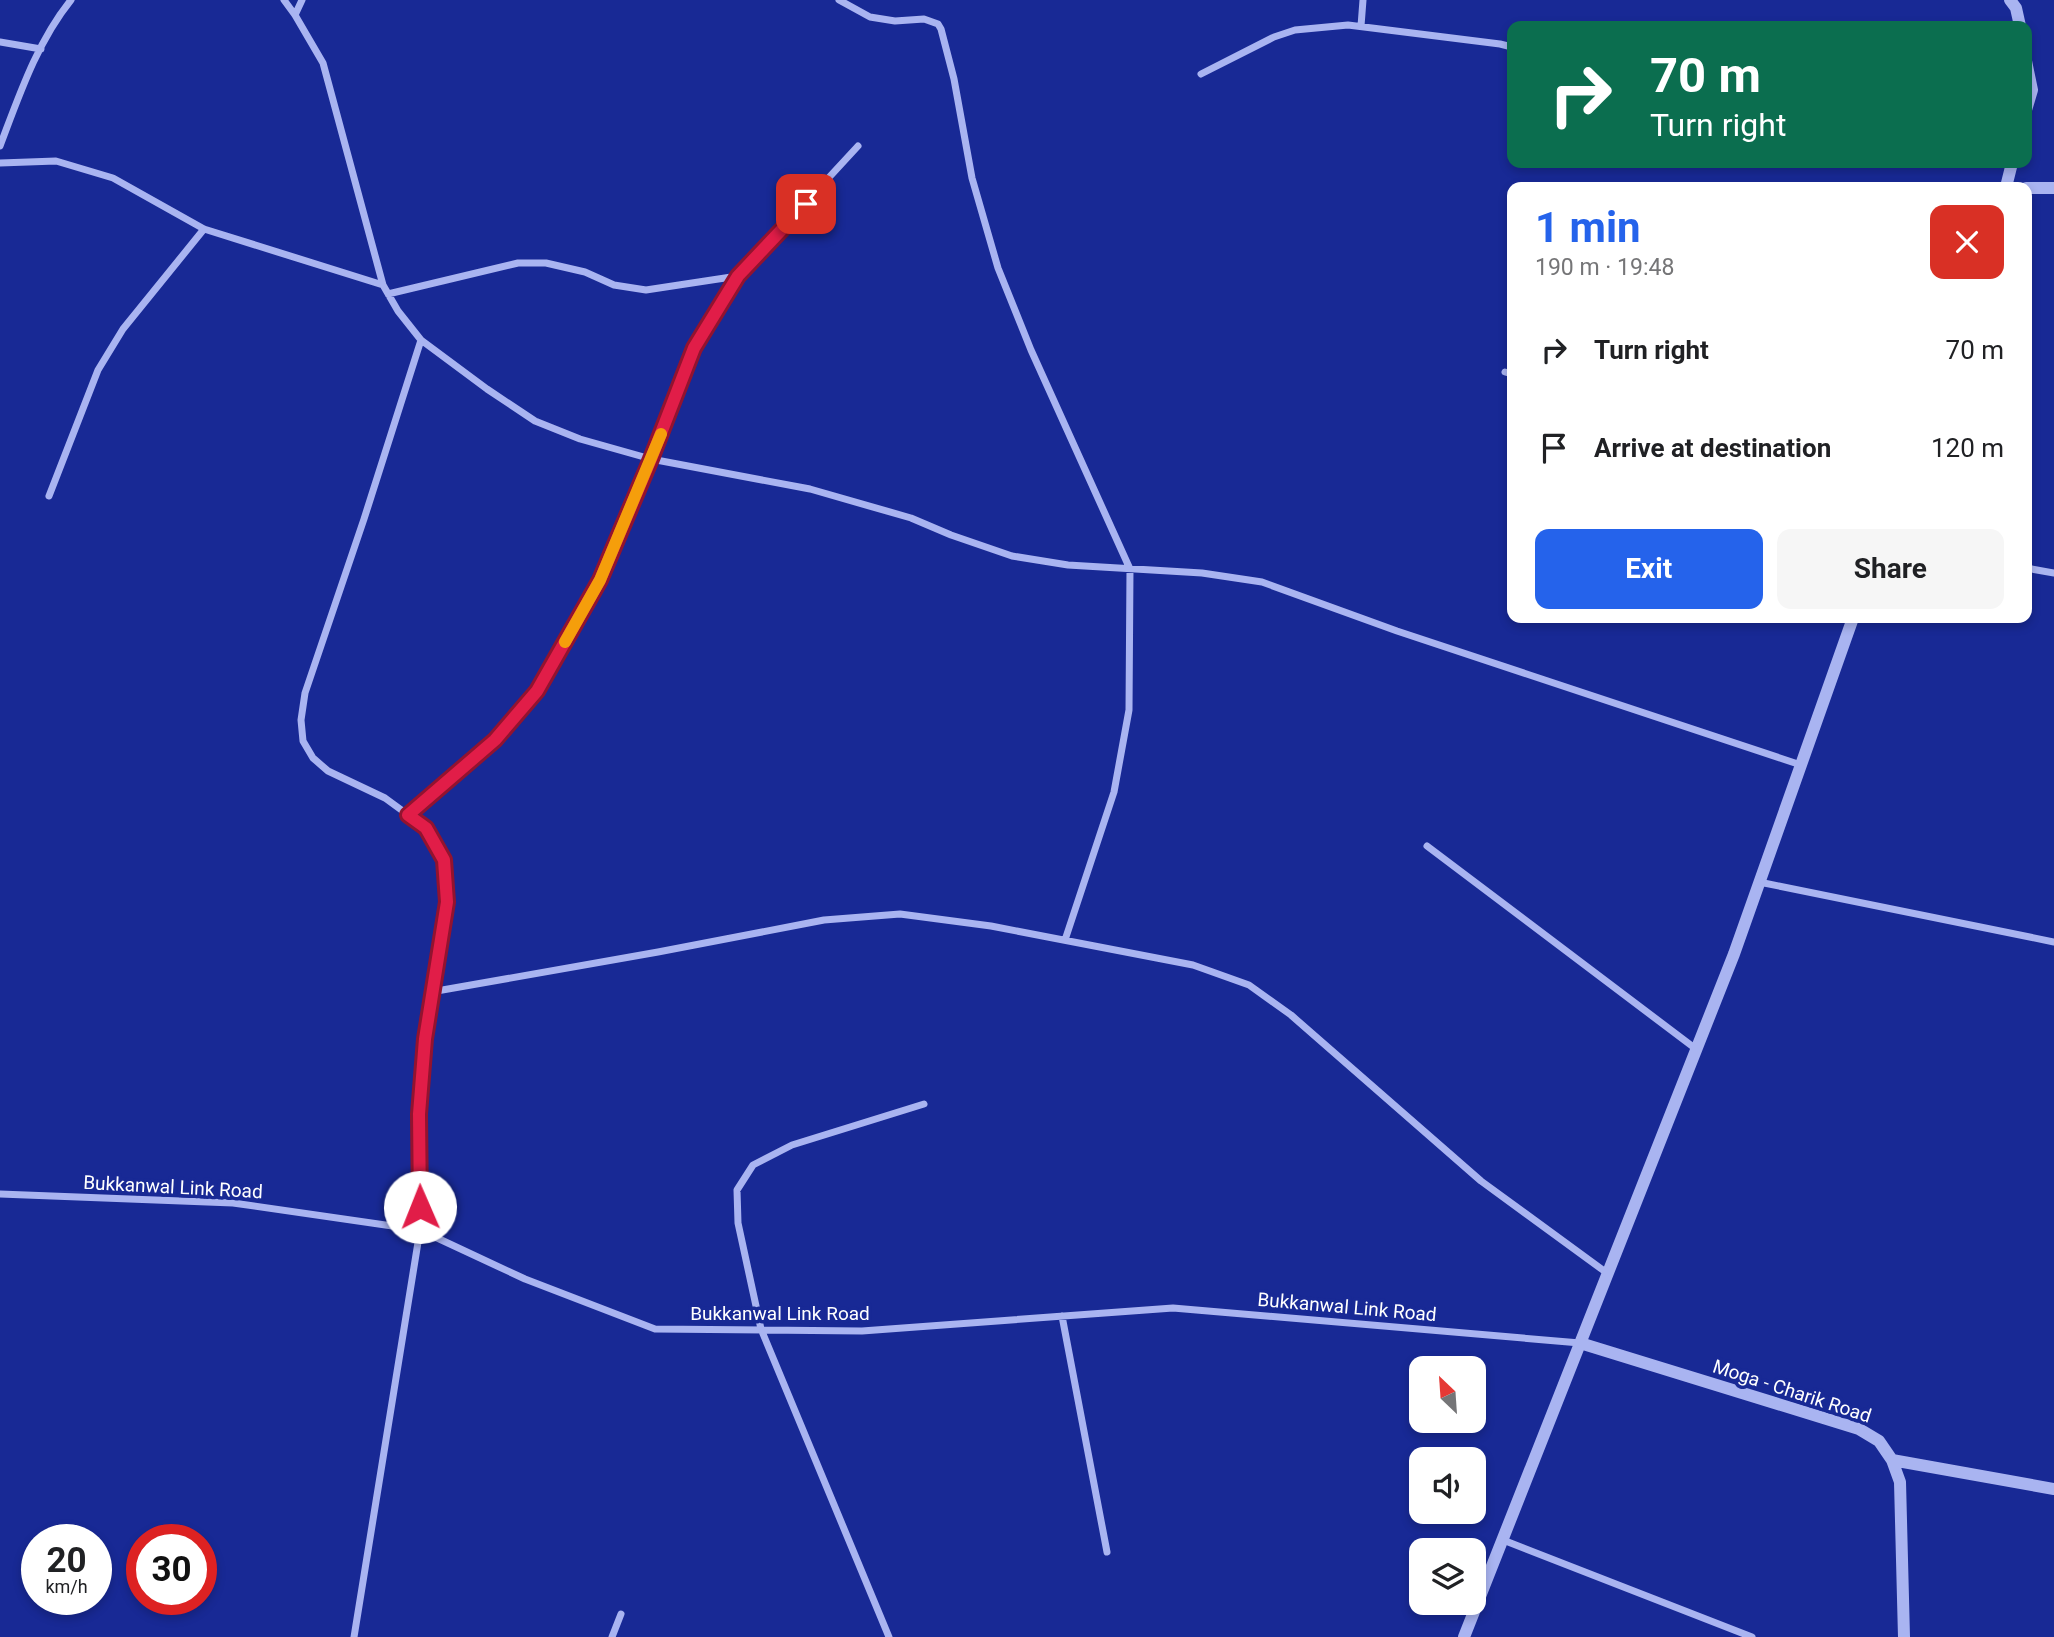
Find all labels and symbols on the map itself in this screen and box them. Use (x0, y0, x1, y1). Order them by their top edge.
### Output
pin (776, 174, 836, 234)
position arrow (383, 1170, 457, 1244)
street label: Bukkanwal Link Road (83, 1171, 263, 1203)
street label: Bukkanwal Link Road (1257, 1288, 1437, 1326)
street label: Bukkanwal Link Road (690, 1302, 870, 1325)
street label: Moga - Charik Road (1710, 1355, 1874, 1427)
north arrow (1409, 1356, 1486, 1433)
speed limit sign: 30 (126, 1524, 217, 1615)

